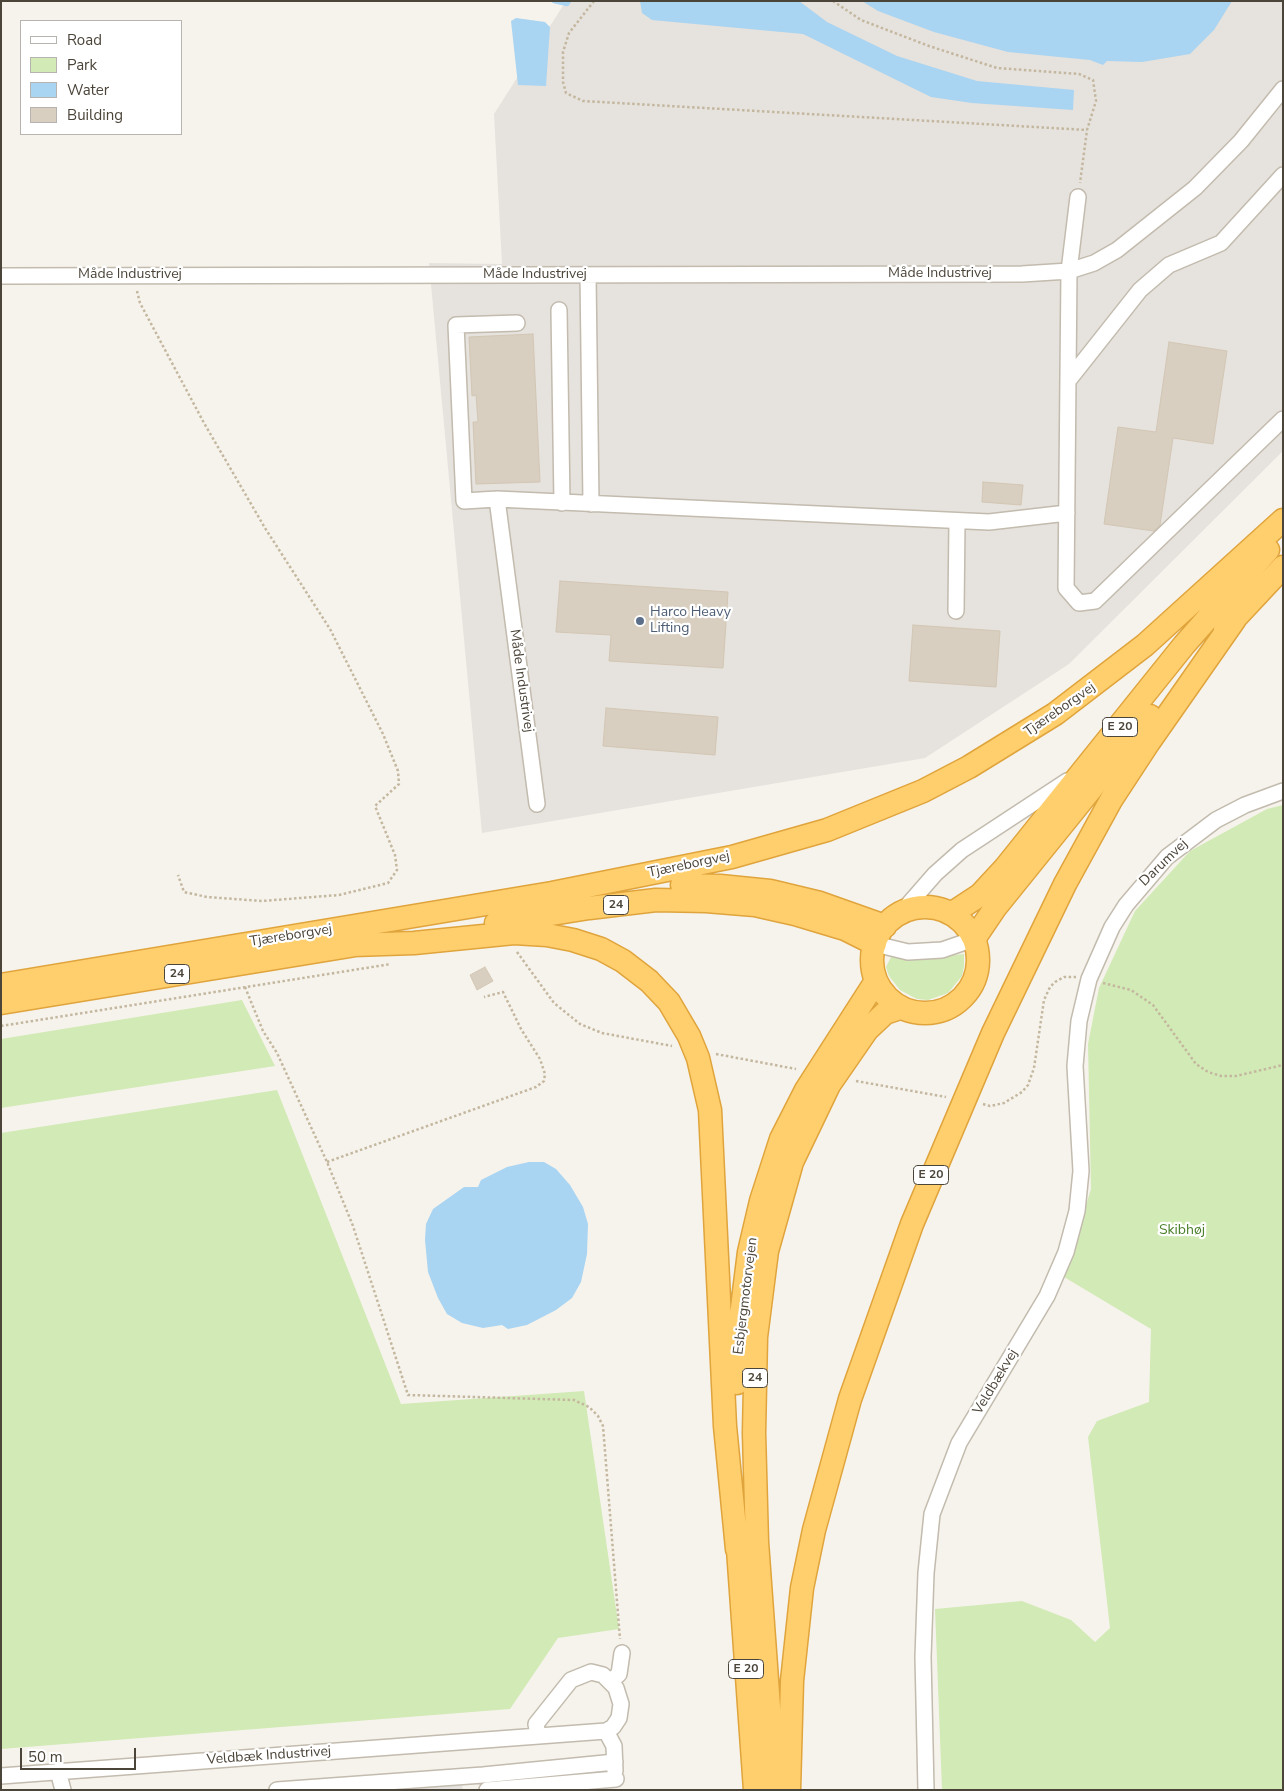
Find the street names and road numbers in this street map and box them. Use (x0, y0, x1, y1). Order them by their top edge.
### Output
street label: Måde Industrivej (888, 266, 992, 282)
street label: Måde Industrivej (78, 267, 182, 283)
street label: Måde Industrivej (483, 267, 587, 283)
street label: Måde Industrivej (505, 628, 537, 734)
street label: Tjæreborgvej (1021, 679, 1099, 741)
road number: E 20 (1102, 718, 1138, 736)
street label: Darumvej (1136, 836, 1192, 890)
street label: Tjæreborgvej (647, 848, 731, 882)
road number: 24 (604, 896, 628, 914)
street label: Tjæreborgvej (249, 921, 333, 951)
road number: 24 (164, 964, 190, 984)
road number: E 20 (914, 1166, 948, 1184)
street label: Esbjergmotorvejen (730, 1236, 762, 1356)
street label: Veldbækvej (970, 1346, 1022, 1418)
road number: 24 (742, 1369, 768, 1388)
road number: E 20 (728, 1660, 764, 1678)
street label: Veldbæk Industrivej (206, 1743, 332, 1769)

